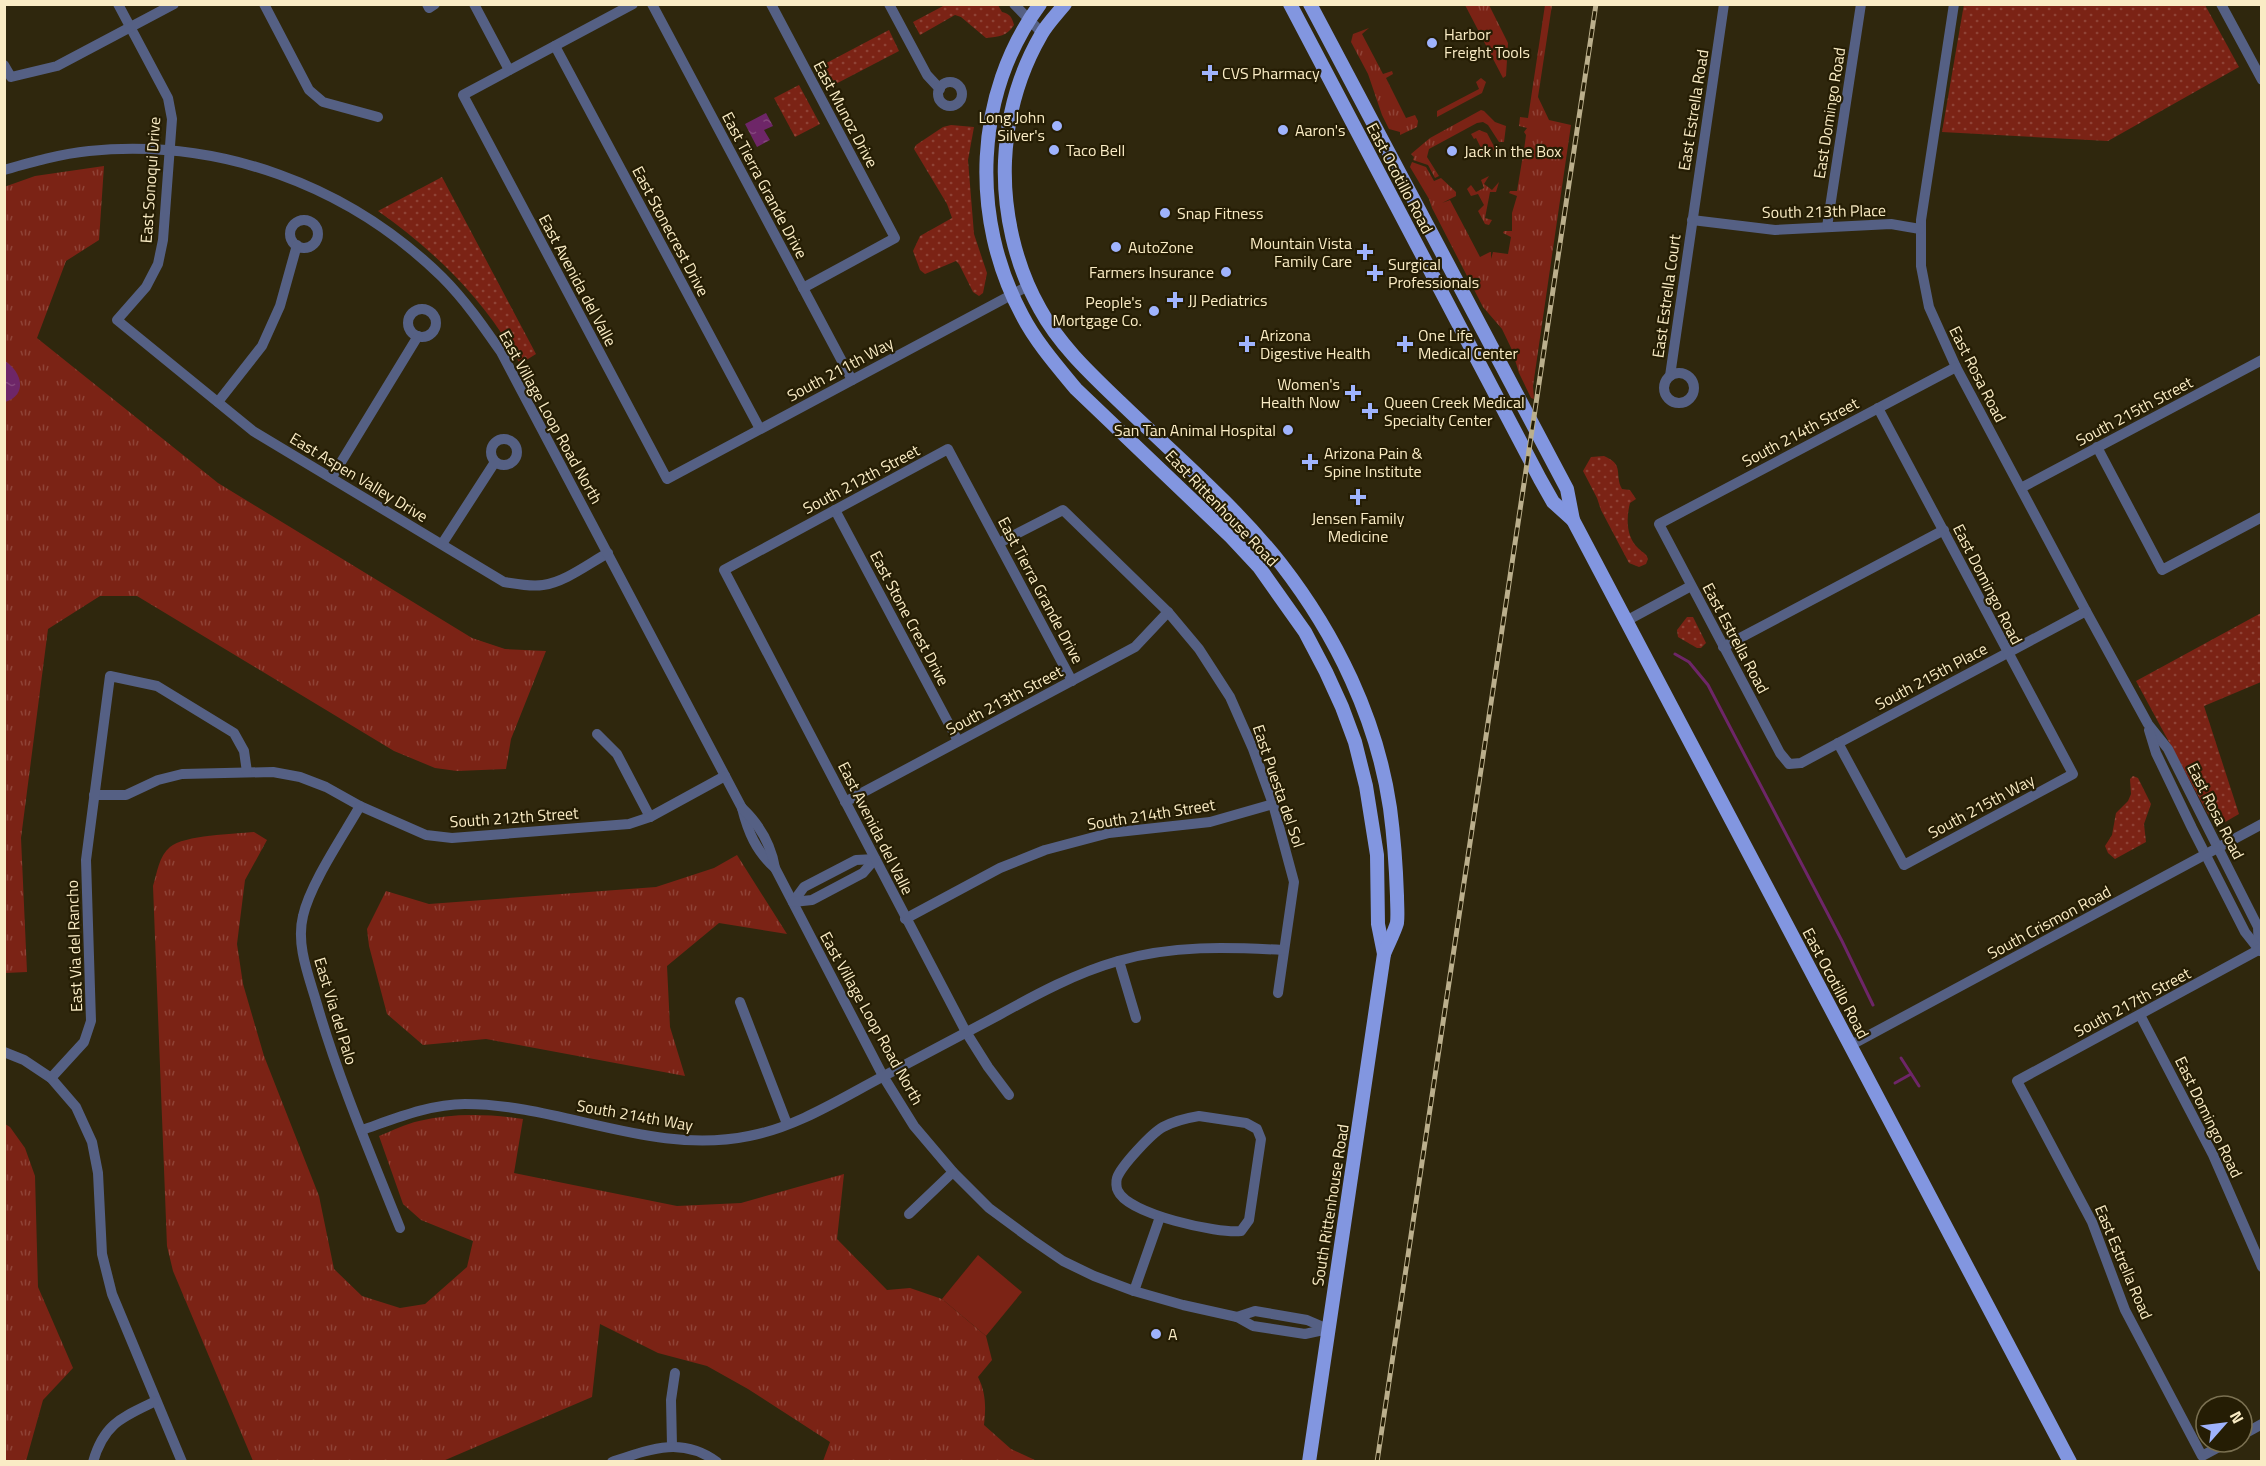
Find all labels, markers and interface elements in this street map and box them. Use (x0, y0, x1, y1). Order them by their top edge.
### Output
place label: Harbor Freight Tools (1444, 22, 1530, 64)
marker: Harbor Freight Tools (1425, 36, 1439, 50)
street label: East Domingo Road (1807, 46, 1851, 180)
street label: East Estrella Road (1672, 48, 1714, 172)
street label: East Munoz Drive (808, 56, 884, 172)
place label: CVS Pharmacy (1222, 61, 1320, 85)
marker: CVS Pharmacy (1203, 66, 1217, 80)
place label: Long John Silver's (978, 105, 1045, 147)
street label: East Tierra Grande Drive (716, 107, 814, 263)
street label: East Sonoqui Drive (134, 116, 166, 244)
place label: Aaron's (1295, 118, 1345, 142)
street label: East Ocotillo Road (1361, 118, 1439, 238)
marker: Long John Silver's (1050, 119, 1064, 133)
marker: Aaron's (1276, 123, 1290, 137)
place label: Taco Bell (1066, 138, 1125, 162)
place label: Jack in the Box (1464, 139, 1562, 163)
marker: Taco Bell (1047, 143, 1061, 157)
marker: Jack in the Box (1445, 144, 1459, 158)
street label: East Stonecrest Drive (626, 161, 716, 301)
street label: South 213th Place (1762, 198, 1886, 224)
place label: Snap Fitness (1177, 201, 1263, 225)
marker: Snap Fitness (1158, 206, 1172, 220)
street label: East Avenida del Valle (533, 210, 623, 350)
place label: Mountain Vista Family Care (1250, 231, 1352, 273)
street label: East Estrella Court (1645, 232, 1687, 359)
place label: AutoZone (1128, 235, 1194, 259)
marker: AutoZone (1109, 240, 1123, 254)
marker: Mountain Vista Family Care (1356, 243, 1374, 261)
place label: Surgical Professionals (1388, 252, 1479, 294)
place label: Farmers Insurance (1089, 260, 1214, 284)
marker: Surgical Professionals (1366, 264, 1384, 282)
marker: Farmers Insurance (1219, 265, 1233, 279)
place label: JJ Pediatrics (1188, 288, 1267, 312)
place label: People's Mortgage Co. (1053, 290, 1142, 332)
marker: JJ Pediatrics (1166, 291, 1184, 309)
marker: People's Mortgage Co. (1147, 304, 1161, 318)
street label: East Rosa Road (1943, 322, 2013, 426)
place label: Arizona Digestive Health (1260, 323, 1371, 365)
place label: One Life Medical Center (1418, 323, 1518, 365)
street label: East Village Loop Road North (493, 326, 609, 508)
street label: South 211th Way (782, 331, 898, 407)
marker: Arizona Digestive Health (1238, 335, 1256, 353)
marker: One Life Medical Center (1396, 335, 1414, 353)
street label: South 215th Street (2071, 370, 2197, 452)
place label: Women's Health Now (1260, 372, 1340, 414)
marker: Women's Health Now (1344, 384, 1362, 402)
place label: Queen Creek Medical Specialty Center (1384, 390, 1525, 432)
street label: South 214th Street (1737, 391, 1863, 473)
marker: Queen Creek Medical Specialty Center (1361, 402, 1379, 420)
place label: San Tan Animal Hospital (1114, 418, 1276, 442)
marker: San Tan Animal Hospital (1281, 423, 1295, 437)
street label: East Aspen Valley Drive (285, 426, 433, 528)
street label: South 212th Street (798, 438, 924, 520)
place label: Arizona Pain & Spine Institute (1324, 441, 1422, 483)
street label: East Rittenhouse Road (1160, 444, 1284, 572)
marker: Arizona Pain & Spine Institute (1301, 453, 1319, 471)
marker: Jensen Family Medicine (1349, 488, 1367, 506)
place label: Jensen Family Medicine (1311, 506, 1405, 548)
street label: East Tierra Grande Drive (992, 512, 1090, 668)
street label: East Domingo Road (1947, 520, 2029, 648)
street label: East Stone Crest Drive (864, 546, 956, 690)
street label: East Estrella Road (1697, 578, 1775, 698)
street label: South 215th Place (1871, 636, 1991, 716)
street label: South 213th Street (941, 659, 1067, 741)
street label: East Puesta del Sol (1247, 721, 1311, 851)
street label: East Avenida del Valle (832, 757, 920, 899)
street label: East Rosa Road (2181, 759, 2251, 863)
street label: South 215th Way (1923, 768, 2039, 844)
street label: South 214th Street (1085, 792, 1217, 836)
street label: South 212th Street (449, 800, 580, 833)
street label: South Crismon Road (1983, 879, 2115, 965)
street label: East Via del Rancho (60, 880, 88, 1012)
street label: East Ocotillo Road (1797, 923, 1875, 1043)
street label: East Village Loop Road North (814, 927, 930, 1109)
street label: East Via del Palo (308, 954, 364, 1068)
street label: South 217th Street (2069, 961, 2195, 1043)
street label: East Domingo Road (2169, 1052, 2249, 1182)
street label: South 214th Way (575, 1093, 695, 1137)
street label: South Rittenhouse Road (1305, 1122, 1355, 1288)
street label: East Estrella Road (2089, 1201, 2159, 1323)
place label: A (1168, 1322, 1178, 1346)
marker: A (1149, 1327, 1163, 1341)
north arrow (2194, 1394, 2254, 1454)
text: N (2224, 1406, 2250, 1427)

